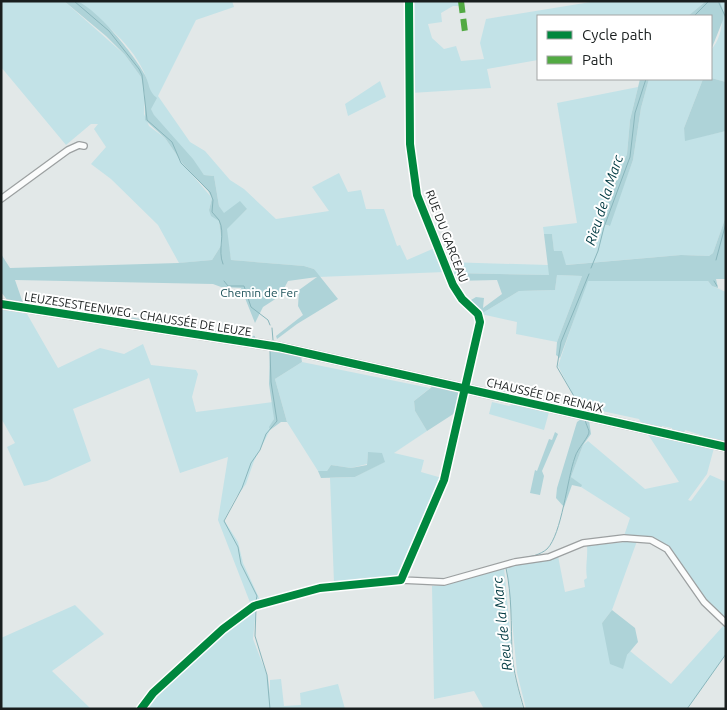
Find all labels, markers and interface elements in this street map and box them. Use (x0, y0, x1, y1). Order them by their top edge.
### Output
legend (537, 15, 712, 80)
text: Cycle path (582, 26, 652, 43)
text: Path (582, 51, 613, 68)
water label: Rieu de la Marc (582, 152, 626, 247)
street label: RUE DU GARCEAU (423, 188, 471, 284)
park label: Chemin de Fer (220, 286, 298, 299)
street label: LEUZESESTEENWEG - CHAUSSÉE DE LEUZE (23, 290, 253, 338)
street label: CHAUSSÉE DE RENAIX (485, 375, 605, 415)
water label: Rieu de la Marc (489, 576, 515, 672)

